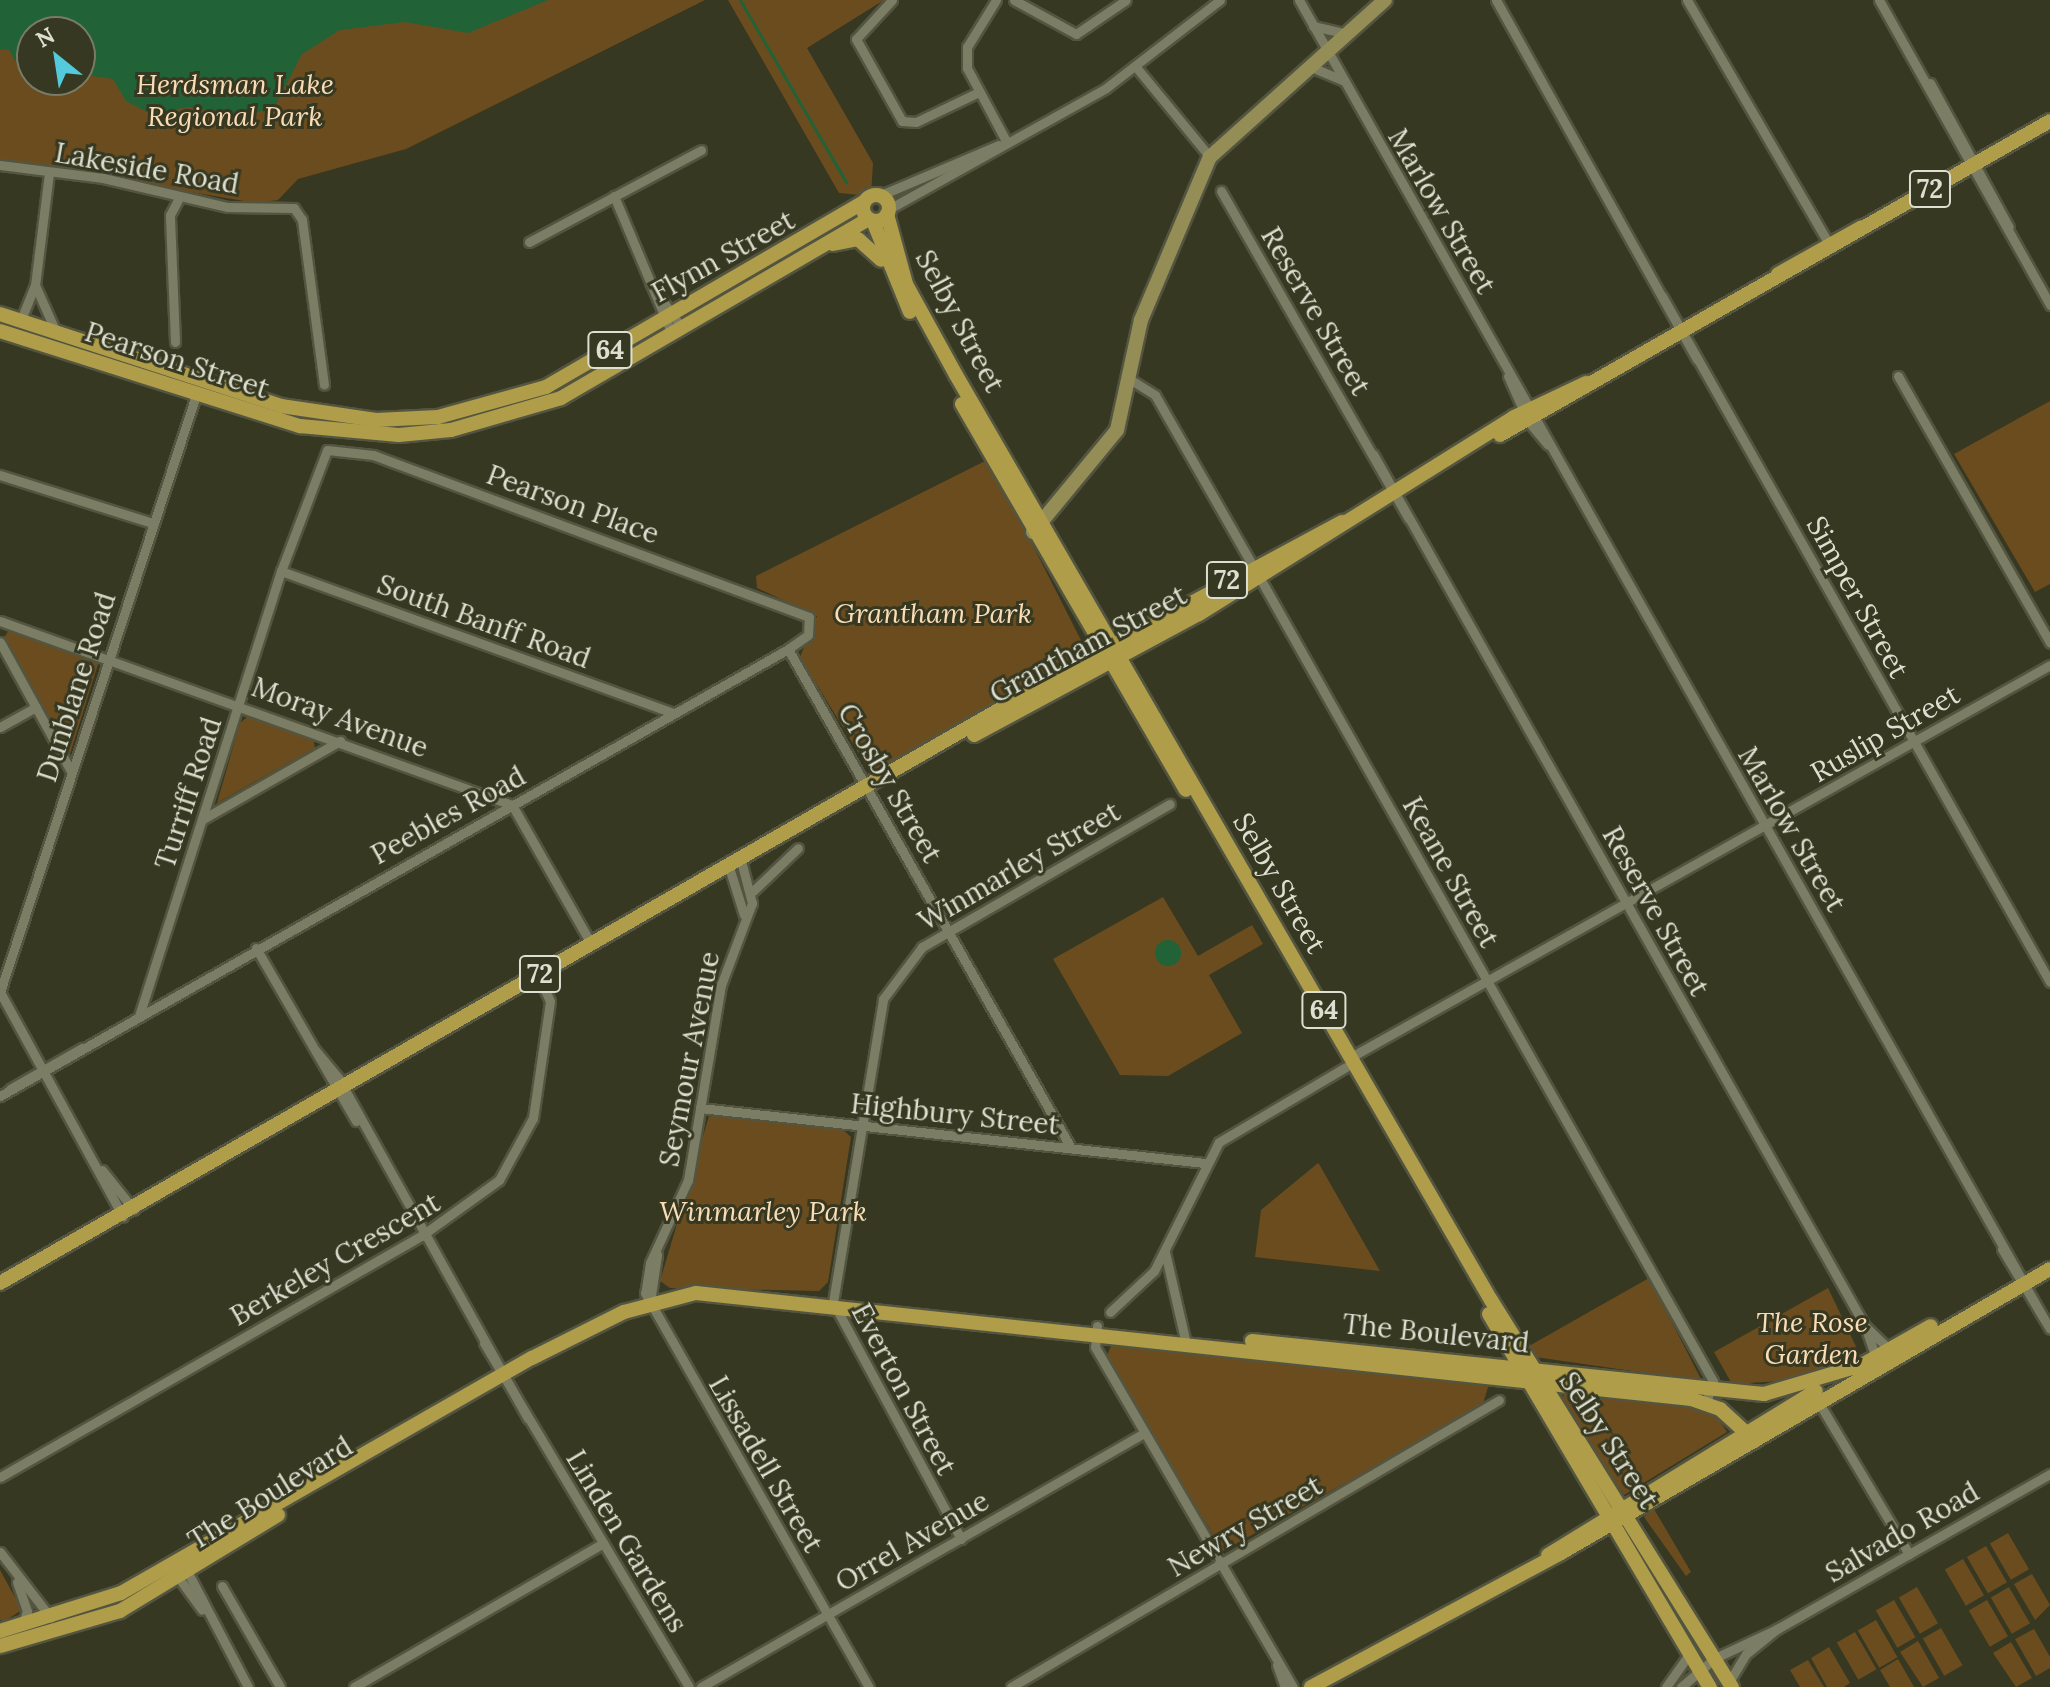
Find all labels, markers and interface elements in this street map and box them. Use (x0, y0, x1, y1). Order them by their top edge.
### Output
north arrow (16, 16, 96, 96)
text: N (31, 21, 59, 53)
park label: Herdsman Lake Regional Park (136, 67, 334, 133)
street label: Marlow Street (1381, 122, 1503, 300)
street label: Lakeside Road (52, 135, 242, 201)
road number: 72 (1908, 167, 1952, 211)
street label: Flynn Street (646, 203, 800, 309)
street label: Reserve Street (1254, 221, 1378, 401)
street label: Selby Street (908, 244, 1012, 398)
street label: Pearson Street (81, 314, 273, 406)
road number: 64 (586, 328, 634, 372)
street label: Pearson Place (482, 457, 664, 551)
street label: Simper Street (1800, 510, 1916, 684)
road number: 72 (1205, 558, 1249, 602)
street label: South Banff Road (373, 567, 595, 675)
street label: Grantham Street (984, 578, 1192, 710)
street label: Dunblane Road (30, 588, 122, 786)
park label: Grantham Park (834, 596, 1032, 630)
street label: Moray Avenue (247, 670, 433, 764)
street label: Ruslip Street (1805, 677, 1965, 789)
street label: Crosby Street (831, 697, 949, 869)
street label: Turriff Road (148, 713, 228, 873)
street label: Marlow Street (1731, 740, 1853, 918)
street label: Peebles Road (365, 759, 531, 871)
street label: Keane Street (1396, 791, 1506, 953)
street label: Winmarley Street (912, 794, 1126, 938)
street label: Selby Street (1226, 807, 1334, 959)
street label: Reserve Street (1596, 820, 1716, 1002)
street label: Seymour Avenue (652, 949, 726, 1169)
road number: 72 (518, 952, 562, 996)
road number: 64 (1300, 988, 1348, 1032)
street label: Highbury Street (849, 1086, 1061, 1142)
street label: Berkeley Crescent (224, 1185, 446, 1333)
park label: Winmarley Park (659, 1194, 867, 1228)
street label: Everton Street (845, 1297, 963, 1481)
park label: The Rose Garden (1756, 1305, 1868, 1371)
street label: The Boulevard (1341, 1306, 1531, 1360)
street label: Selby Street (1552, 1365, 1666, 1515)
street label: Lissadell Street (702, 1370, 830, 1558)
street label: The Boulevard (182, 1429, 358, 1557)
street label: Linden Gardens (559, 1444, 695, 1638)
street label: Newry Street (1162, 1468, 1328, 1584)
street label: Salvado Road (1819, 1475, 1985, 1589)
street label: Orrel Avenue (829, 1484, 995, 1598)

